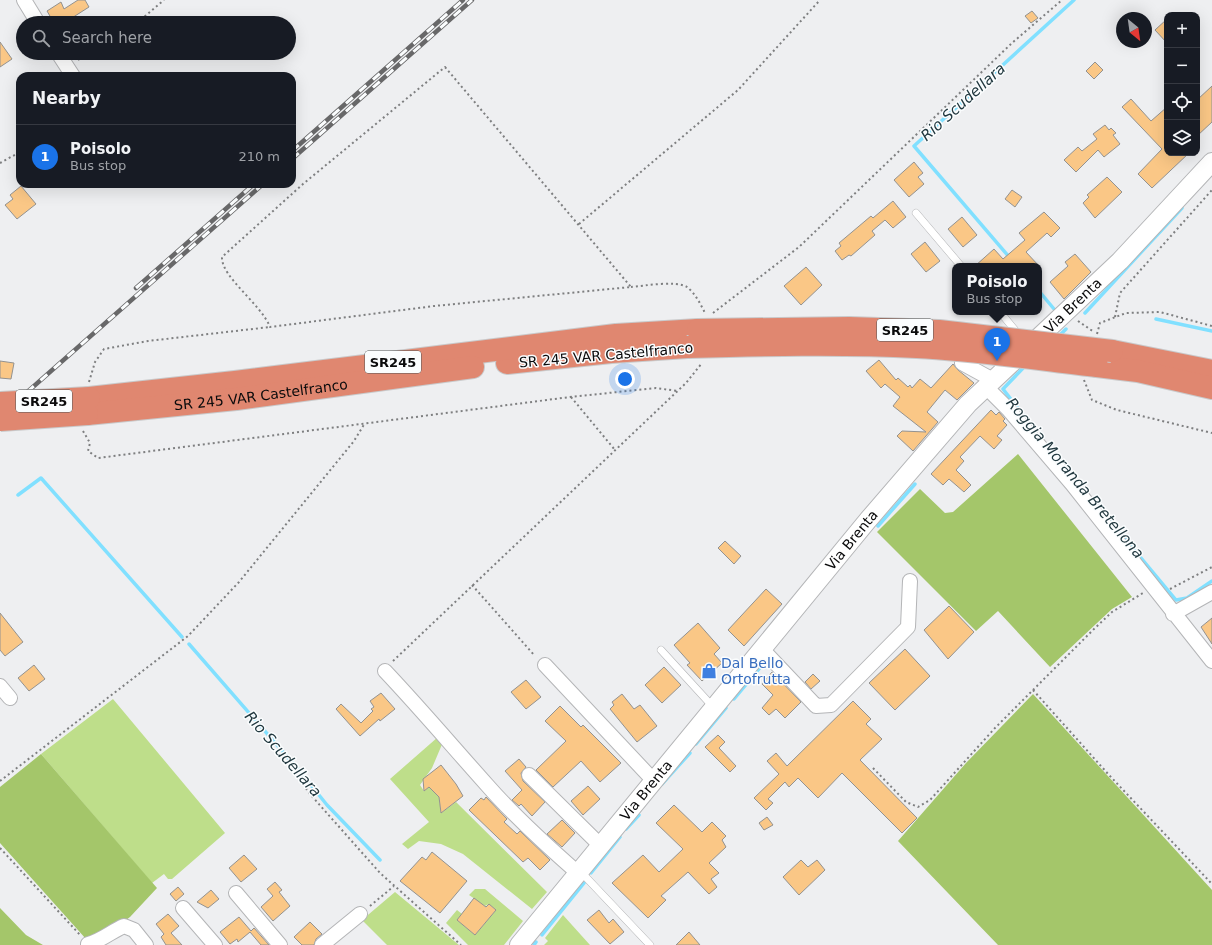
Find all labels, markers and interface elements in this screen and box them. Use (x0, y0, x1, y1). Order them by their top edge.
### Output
north arrow (1116, 12, 1152, 48)
map controls (1164, 12, 1200, 156)
button: + (1164, 12, 1200, 48)
search box (16, 16, 296, 60)
icon: search (30, 27, 52, 49)
text: Search here (62, 29, 152, 47)
button: − (1164, 48, 1200, 84)
water label: Rio Scudellara (917, 59, 1009, 145)
button: locate (1164, 84, 1200, 120)
text: Nearby (32, 88, 101, 108)
button: layers (1164, 120, 1200, 156)
text: Poisolo (70, 140, 131, 158)
text: 1 (40, 149, 50, 164)
text: 210 m (238, 149, 280, 164)
text: Bus stop (70, 158, 126, 173)
popup (952, 263, 1042, 315)
text: Poisolo (966, 273, 1028, 291)
street label: Via Brenta (1041, 275, 1105, 336)
text: Bus stop (966, 291, 1023, 306)
road number: SR245 (877, 319, 933, 341)
pin: 1 (984, 328, 1010, 361)
street label: SR 245 VAR Castelfranco (518, 339, 694, 371)
road number: SR245 (365, 351, 421, 373)
your location (615, 369, 635, 389)
street label: SR 245 VAR Castelfranco (173, 376, 349, 413)
road number: SR245 (16, 390, 72, 412)
water label: Roggia Moranda Bretellona (1002, 394, 1148, 562)
street label: Via Brenta (822, 507, 881, 573)
place label: Dal Bello Ortofrutta (721, 655, 791, 687)
shop icon: Dal Bello Ortofrutta (700, 662, 718, 680)
water label: Rio Scudellara (241, 708, 325, 800)
street label: Via Brenta (617, 757, 675, 824)

